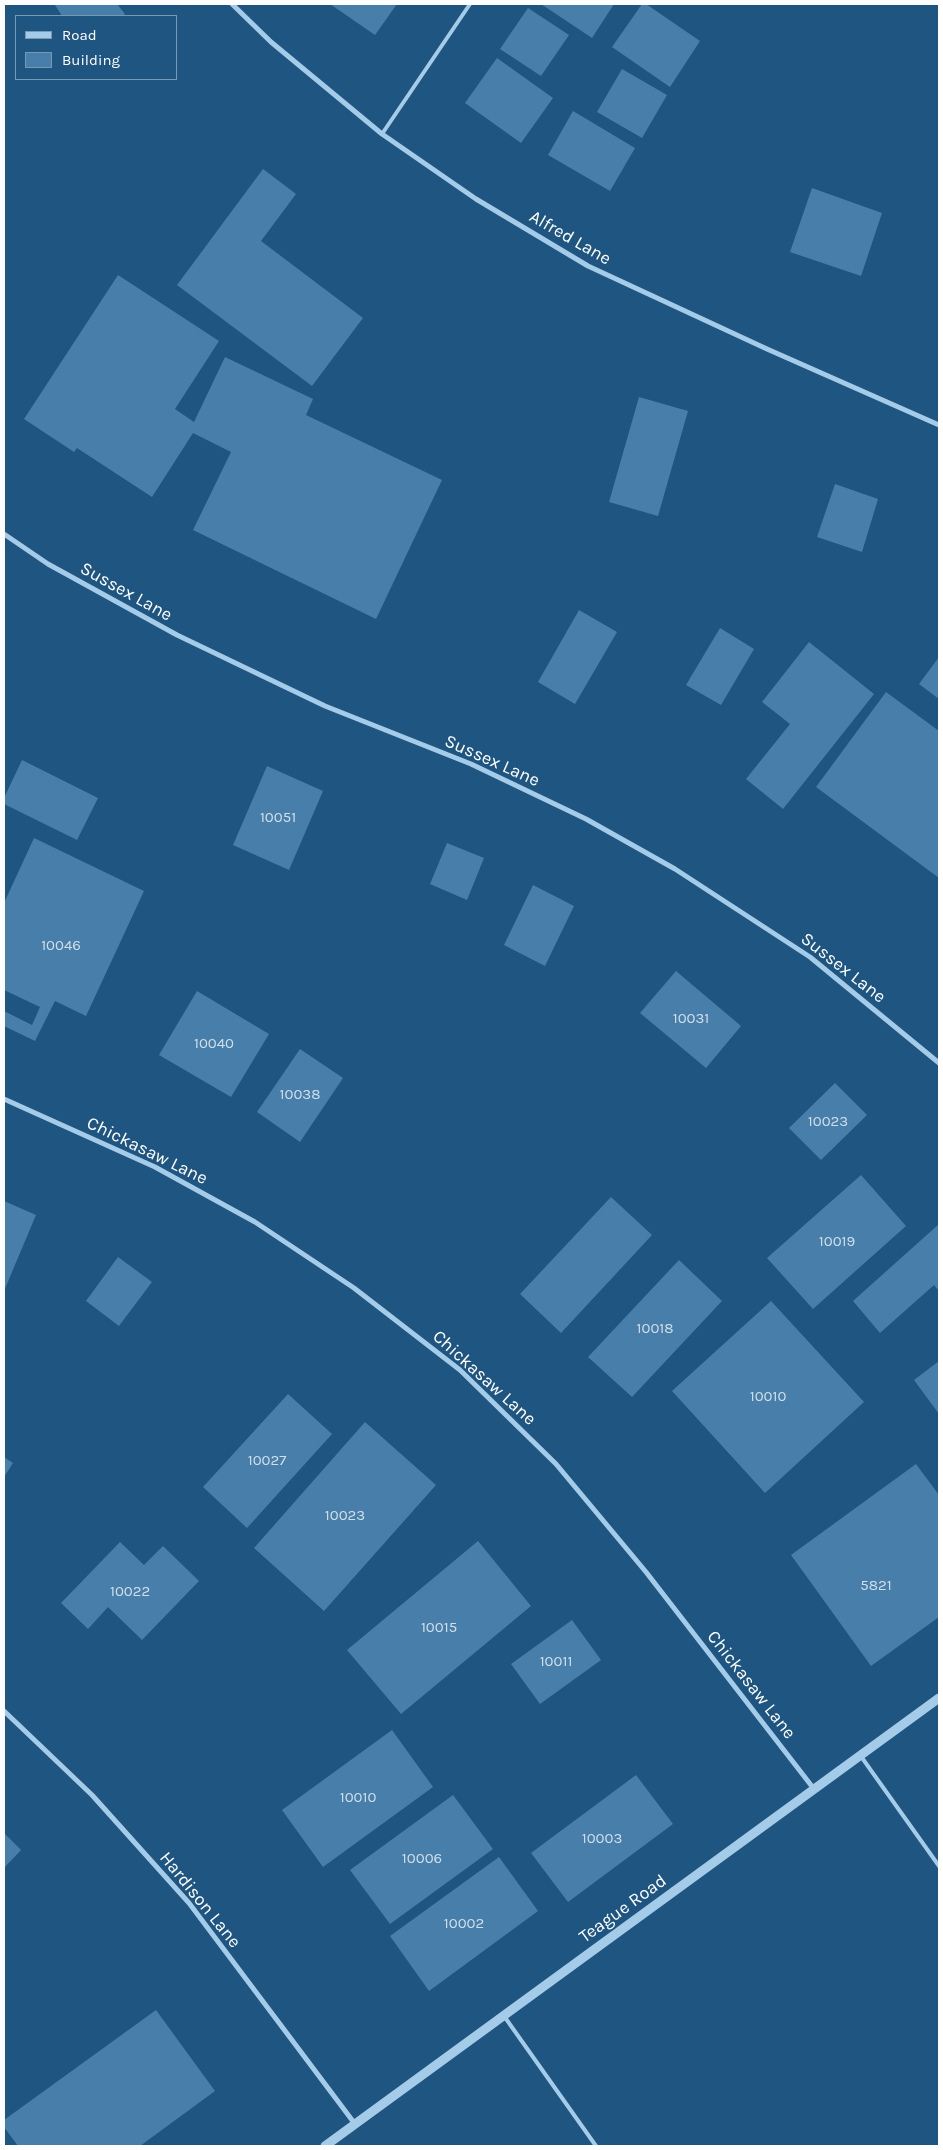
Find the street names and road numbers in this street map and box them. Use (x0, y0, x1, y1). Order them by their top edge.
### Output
street label: Alfred Lane (525, 206, 615, 270)
street label: Sussex Lane (76, 558, 176, 626)
street label: Sussex Lane (441, 730, 543, 792)
street label: Sussex Lane (796, 928, 890, 1008)
street label: Chickasaw Lane (83, 1112, 211, 1190)
street label: Chickasaw Lane (428, 1326, 540, 1430)
street label: Chickasaw Lane (702, 1626, 800, 1744)
street label: Hardison Lane (155, 1848, 245, 1952)
street label: Teague Road (575, 1870, 671, 1948)

